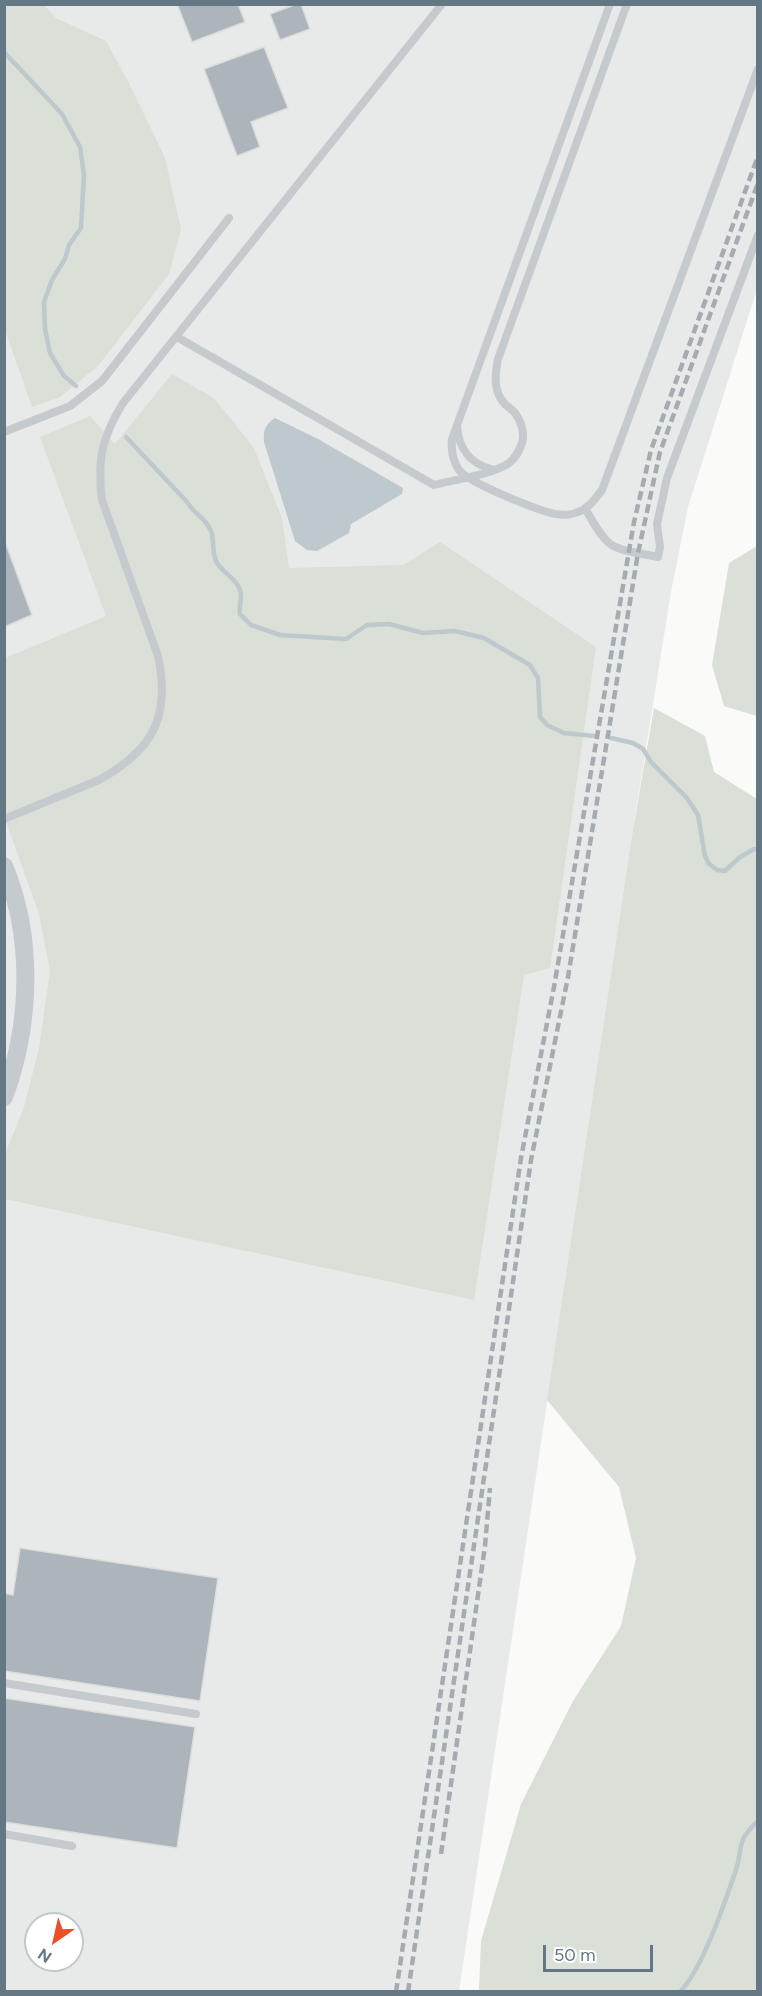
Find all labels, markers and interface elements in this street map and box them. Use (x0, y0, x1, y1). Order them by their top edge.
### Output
north arrow (24, 1912, 84, 1972)
scale bar (546, 1933, 656, 1971)
text: N (34, 1944, 55, 1967)
text: 50 m (554, 1944, 596, 1966)

